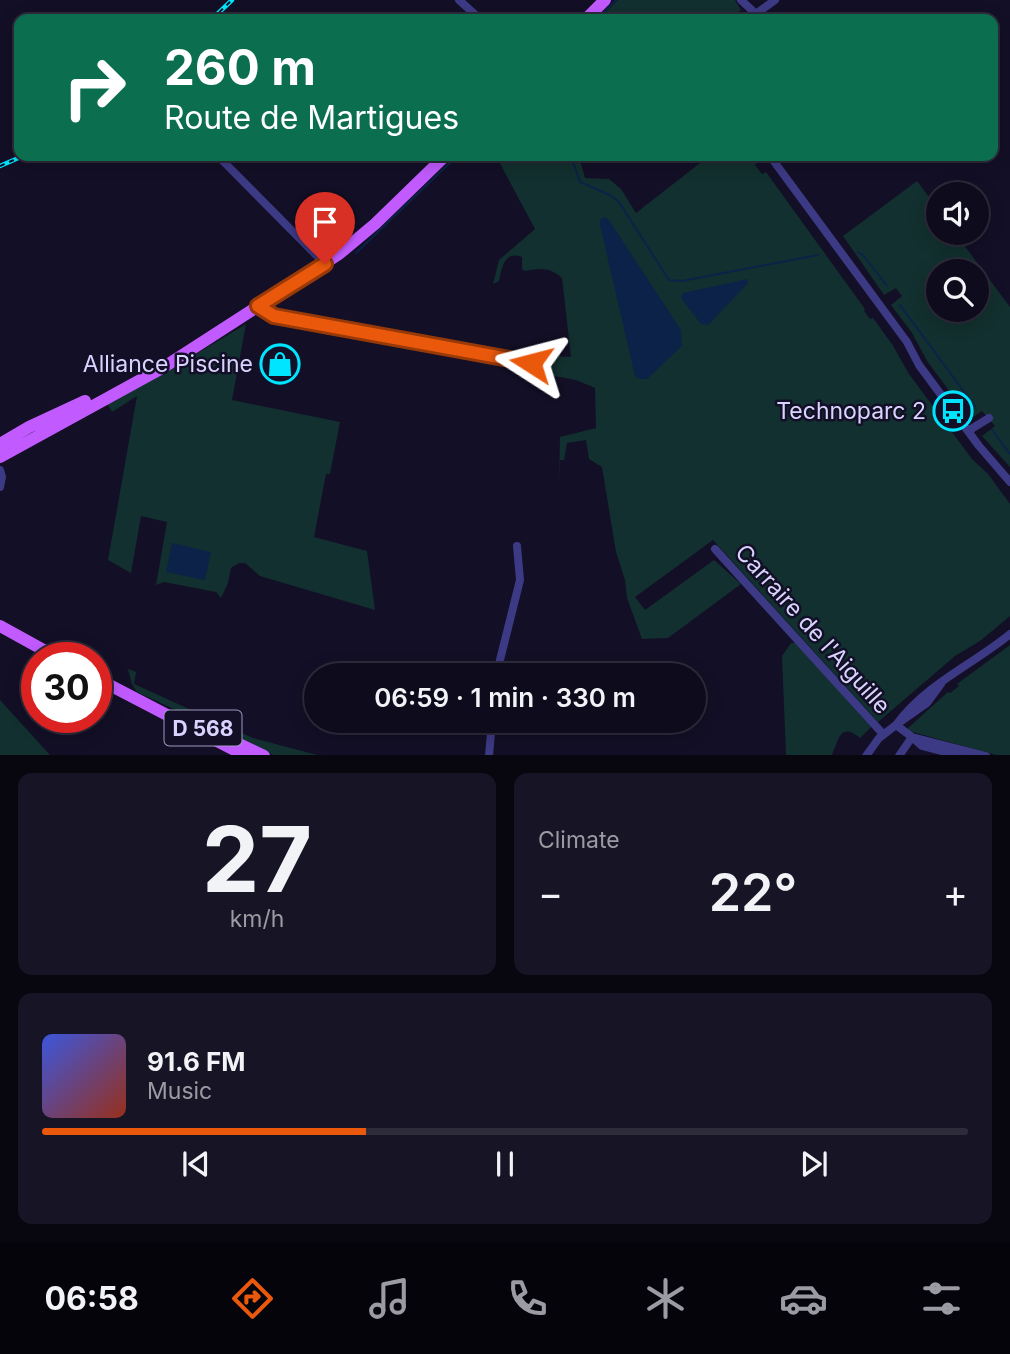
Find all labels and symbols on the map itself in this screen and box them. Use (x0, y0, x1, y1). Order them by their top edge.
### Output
pin (295, 192, 355, 264)
position arrow (494, 326, 568, 400)
shop icon: Alliance Piscine (259, 343, 301, 385)
place label: Alliance Piscine (83, 350, 253, 378)
bus stop icon: Technoparc 2 (932, 390, 974, 432)
place label: Technoparc 2 (776, 397, 926, 425)
street label: Carraire de l'Aiguille (730, 539, 896, 719)
speed limit sign: 30 (21, 642, 112, 733)
road number: D 568 (164, 710, 242, 746)

